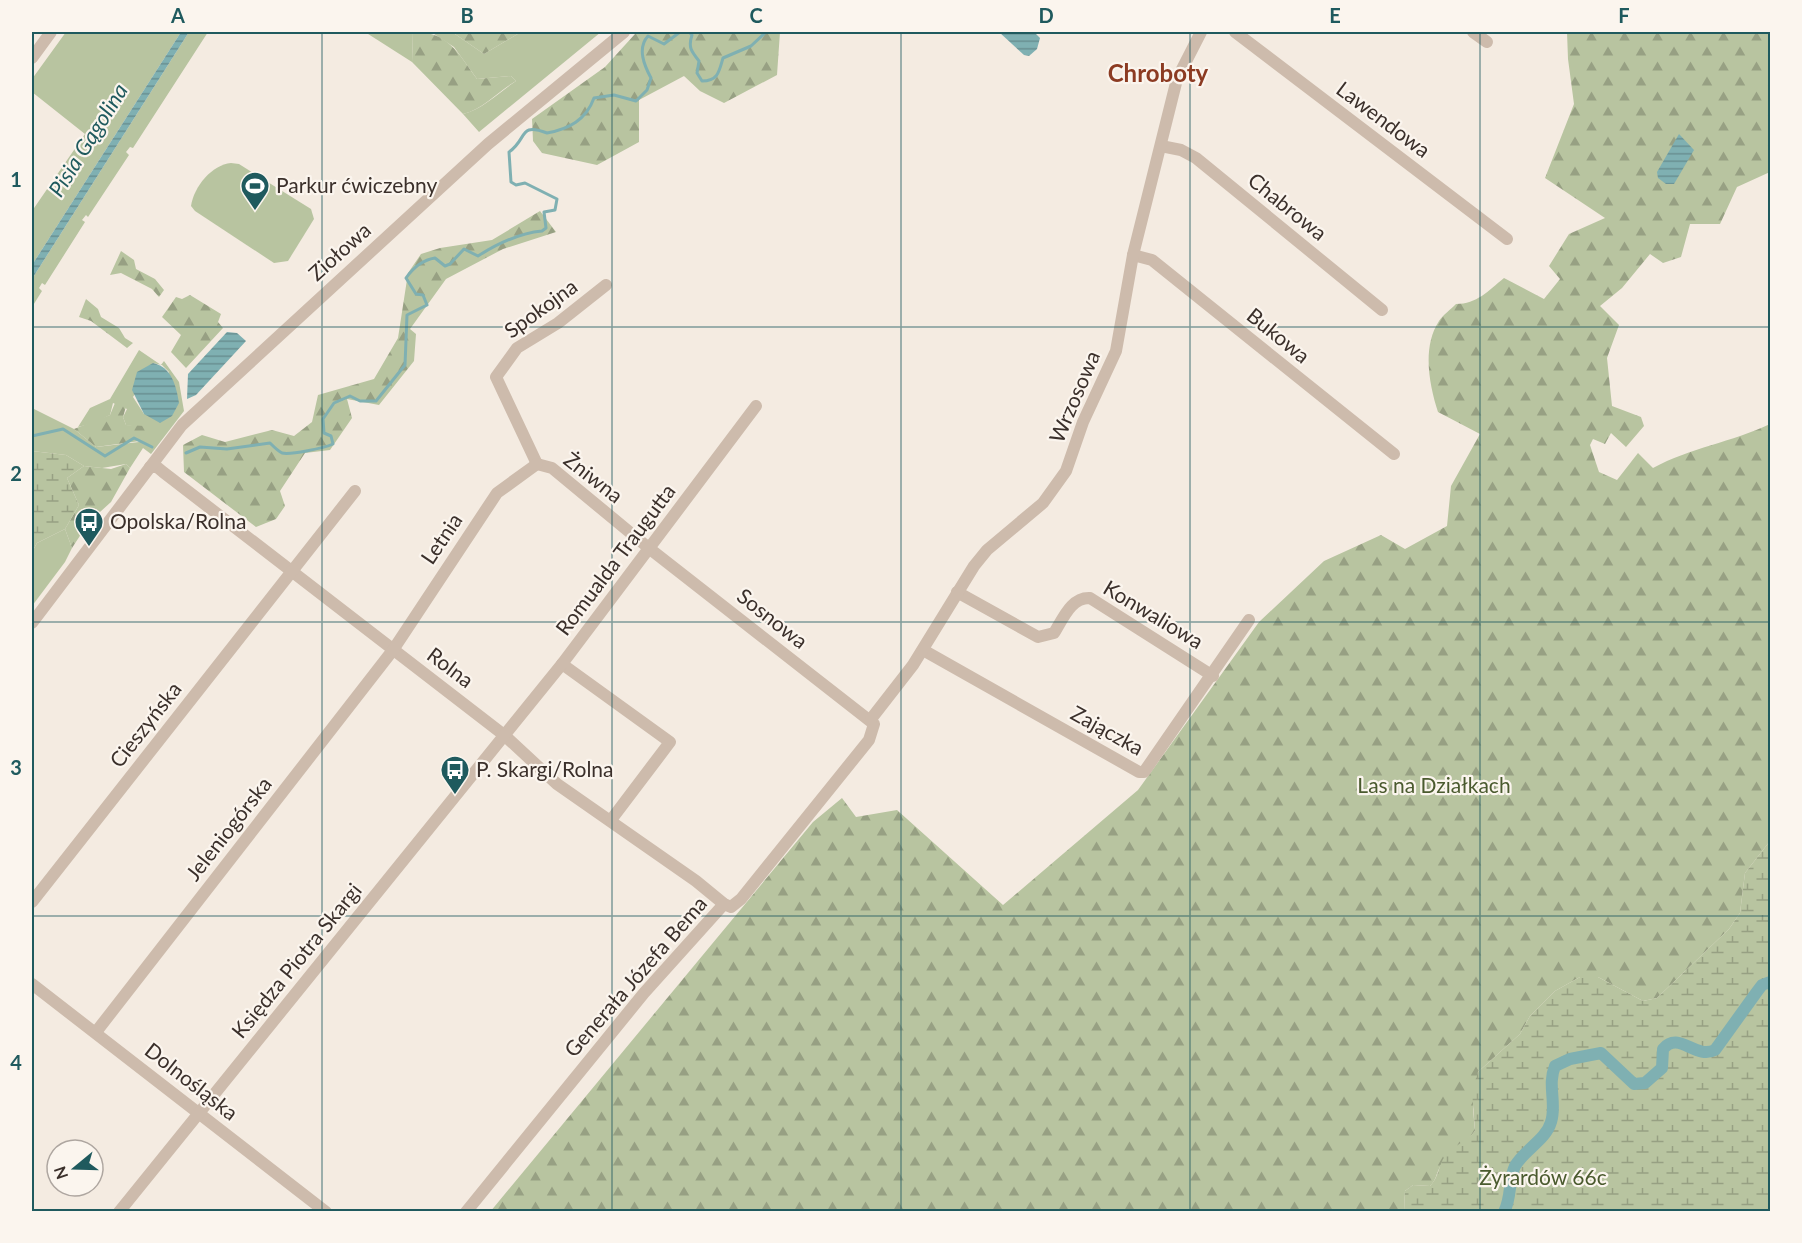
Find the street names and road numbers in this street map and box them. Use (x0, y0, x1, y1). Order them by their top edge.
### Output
street label: Lawendowa (1332, 76, 1436, 162)
street label: Chabrowa (1244, 167, 1332, 245)
street label: Ziołowa (303, 217, 375, 285)
street label: Spokojna (499, 273, 581, 343)
street label: Bukowa (1242, 302, 1315, 368)
street label: Wrzosowa (1043, 347, 1104, 446)
street label: Żniwna (560, 446, 628, 508)
street label: Romualda Traugutta (550, 479, 680, 640)
street label: Letnia (415, 508, 467, 568)
street label: Konwaliowa (1099, 574, 1208, 653)
street label: Sosnowa (733, 583, 813, 653)
street label: Rolna (423, 641, 479, 692)
street label: Cieszyńska (104, 676, 186, 772)
street label: Zajączka (1067, 700, 1148, 760)
street label: Jeleniogórska (180, 771, 276, 885)
street label: Księdza Piotra Skargi (226, 878, 366, 1043)
street label: Generała Józefa Bema (558, 891, 711, 1061)
street label: Dolnośląska (140, 1037, 243, 1125)

